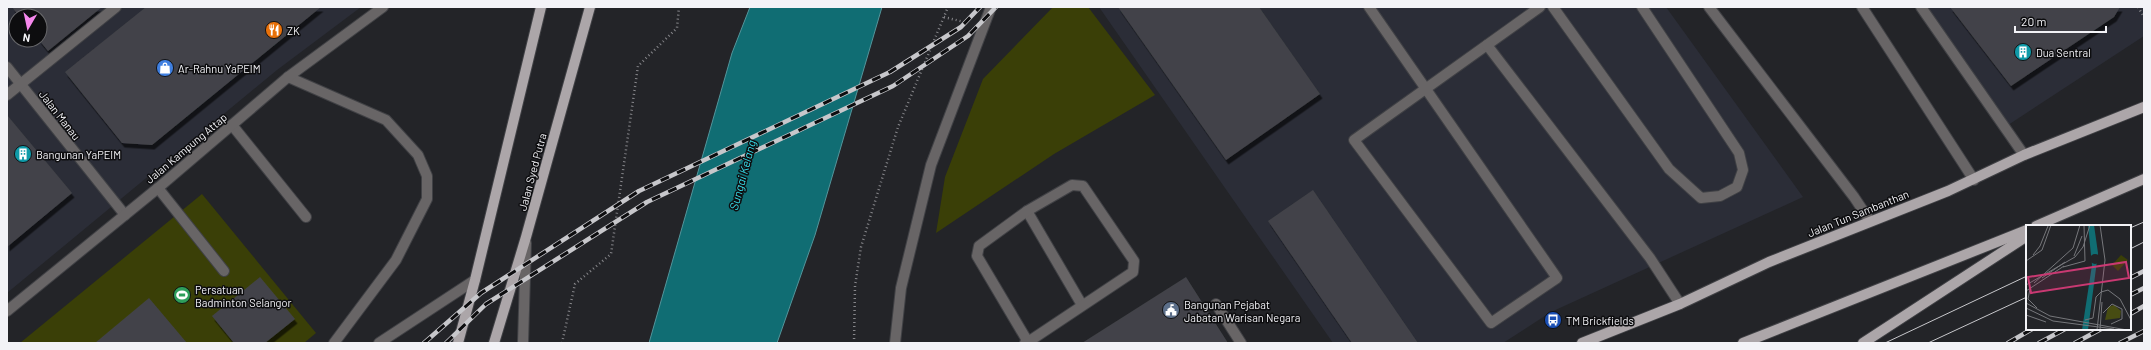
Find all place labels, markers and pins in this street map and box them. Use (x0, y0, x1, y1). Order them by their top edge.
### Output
restaurant icon: ZK (264, 20, 284, 40)
place label: ZK (287, 24, 300, 37)
building icon: Dua Sentral (2013, 42, 2033, 62)
place label: Dua Sentral (2036, 46, 2091, 59)
shop icon: Ar-Rahnu YaPEIM (155, 58, 175, 78)
place label: Ar-Rahnu YaPEIM (178, 62, 261, 75)
building icon: Bangunan YaPEIM (13, 144, 33, 164)
place label: Bangunan YaPEIM (36, 148, 121, 161)
place label: Persatuan Badminton Selangor (195, 283, 292, 309)
sports icon: Persatuan Badminton Selangor (172, 285, 192, 305)
place label: Bangunan Pejabat Jabatan Warisan Negara (1184, 298, 1300, 324)
public building icon: Bangunan Pejabat Jabatan Warisan Negara (1161, 300, 1181, 320)
bus stop icon: TM Brickfields (1543, 310, 1563, 330)
place label: TM Brickfields (1566, 314, 1634, 327)

